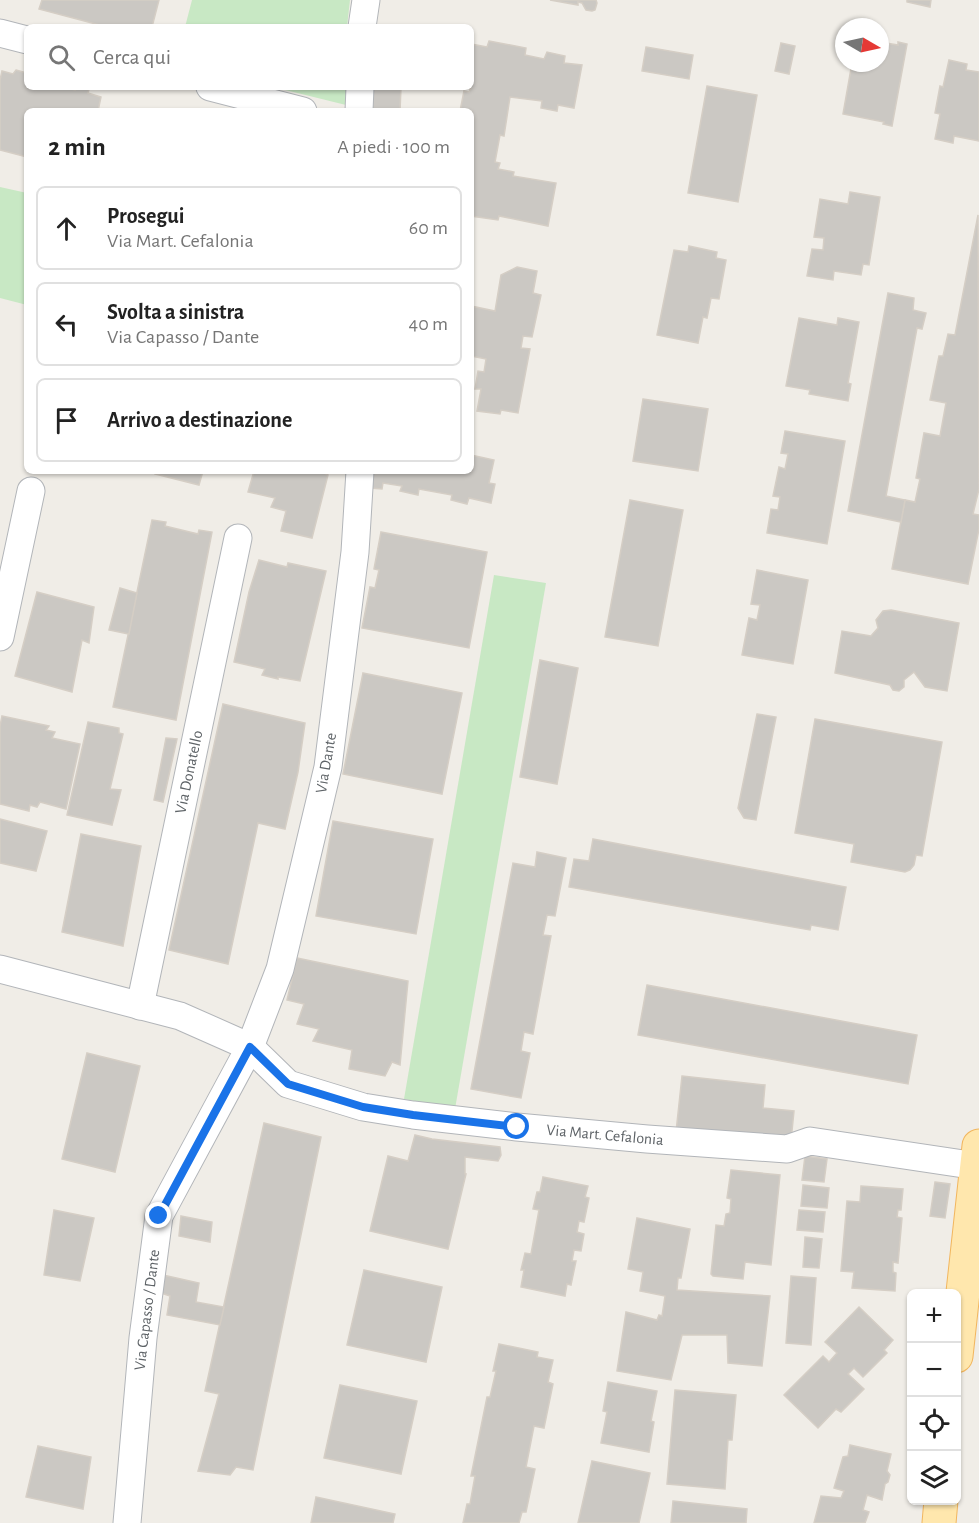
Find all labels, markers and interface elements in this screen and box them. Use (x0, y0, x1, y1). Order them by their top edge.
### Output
north arrow (835, 18, 889, 72)
search box (24, 24, 474, 90)
icon: search (45, 41, 78, 74)
text: Cerca qui (93, 46, 171, 68)
text: 2 min (48, 134, 106, 160)
text: A piedi · 100 m (337, 137, 450, 157)
text: Prosegui (107, 205, 184, 227)
icon: ahead (50, 212, 83, 245)
text: 60 m (409, 218, 448, 238)
text: Via Mart. Cefalonia (107, 231, 254, 251)
text: Svolta a sinistra (107, 301, 244, 323)
icon: left (50, 308, 83, 341)
text: 40 m (409, 314, 448, 334)
text: Via Capasso / Dante (107, 327, 259, 347)
icon: arrive (50, 404, 83, 437)
text: Arrivo a destinazione (107, 409, 292, 431)
street label: Via Donatello (172, 729, 206, 815)
street label: Via Dante (313, 732, 339, 794)
route start (503, 1113, 529, 1139)
street label: Via Mart. Cefalonia (546, 1122, 664, 1148)
route end (145, 1202, 171, 1228)
street label: Via Capasso / Dante (132, 1249, 162, 1371)
map controls (907, 1289, 961, 1505)
button: + (907, 1289, 961, 1343)
button: − (907, 1343, 961, 1397)
button: locate (907, 1397, 961, 1451)
button: layers (907, 1451, 961, 1505)

